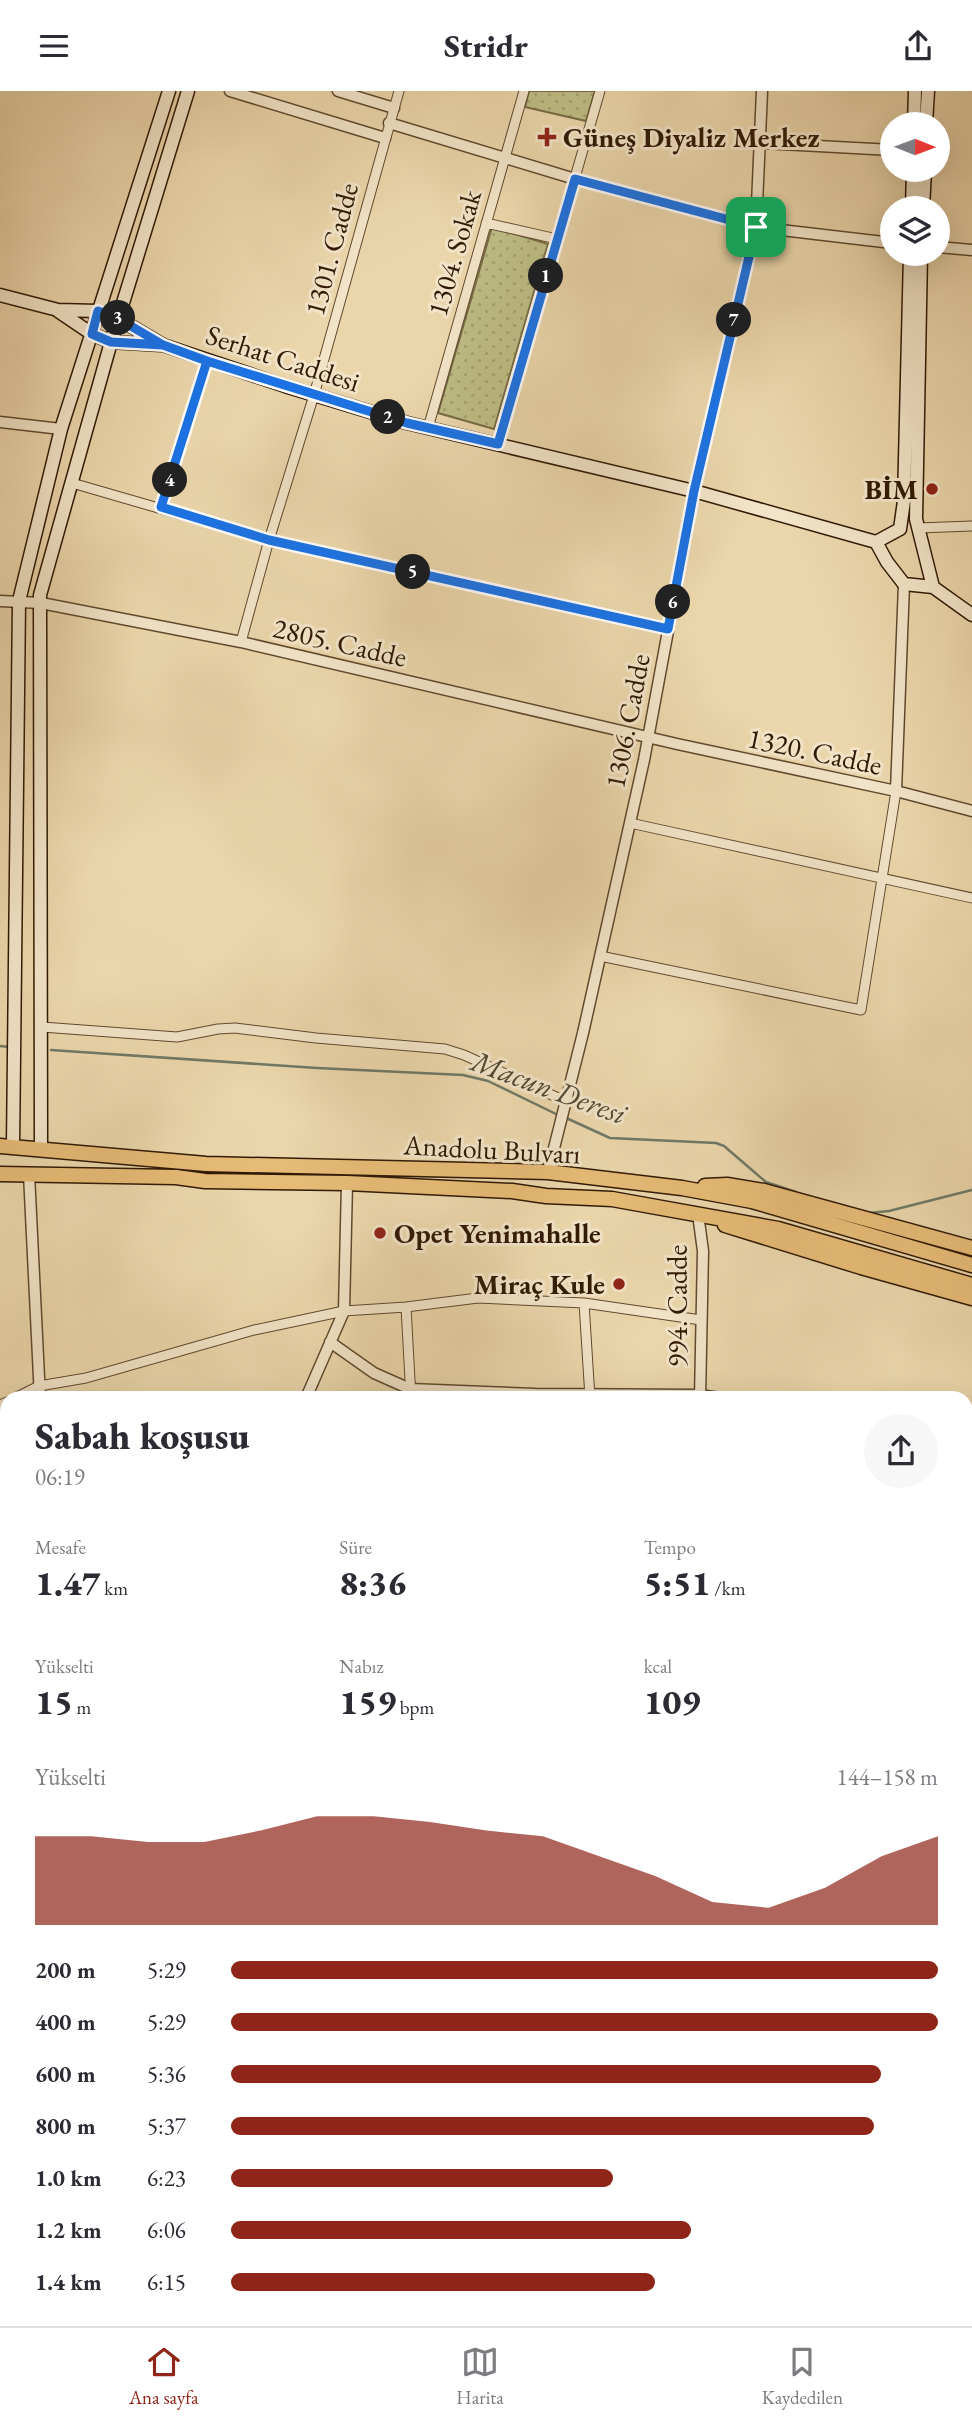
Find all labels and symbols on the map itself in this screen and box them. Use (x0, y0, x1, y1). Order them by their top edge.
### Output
north arrow (880, 112, 950, 182)
place label: Güneş Diyaliz Merkez (563, 119, 820, 155)
marker: Güneş Diyaliz Merkez (537, 127, 557, 147)
street label: 1301. Cadde (296, 179, 366, 319)
street label: 1304. Sokak (419, 185, 489, 320)
pin (726, 197, 786, 257)
pin: 1 (528, 259, 564, 293)
pin: 3 (100, 301, 136, 335)
pin: 7 (716, 303, 752, 337)
street label: Serhat Caddesi (202, 316, 365, 400)
pin: 2 (370, 399, 406, 435)
pin: 4 (152, 463, 188, 497)
place label: BİM (865, 471, 918, 507)
marker: BİM (924, 481, 940, 497)
pin: 5 (396, 554, 430, 589)
pin: 6 (656, 585, 690, 619)
street label: 2805. Cadde (270, 609, 410, 675)
street label: 1306. Cadde (596, 651, 658, 791)
street label: 1320. Cadde (745, 719, 885, 783)
water label: Macun Deresi (464, 1040, 633, 1133)
street label: Anadolu Bulvarı (402, 1126, 582, 1172)
place label: Opet Yenimahalle (394, 1215, 601, 1251)
marker: Opet Yenimahalle (372, 1225, 388, 1241)
street label: 994. Cadde (659, 1245, 695, 1367)
place label: Miraç Kule (474, 1266, 605, 1302)
marker: Miraç Kule (611, 1276, 627, 1292)

